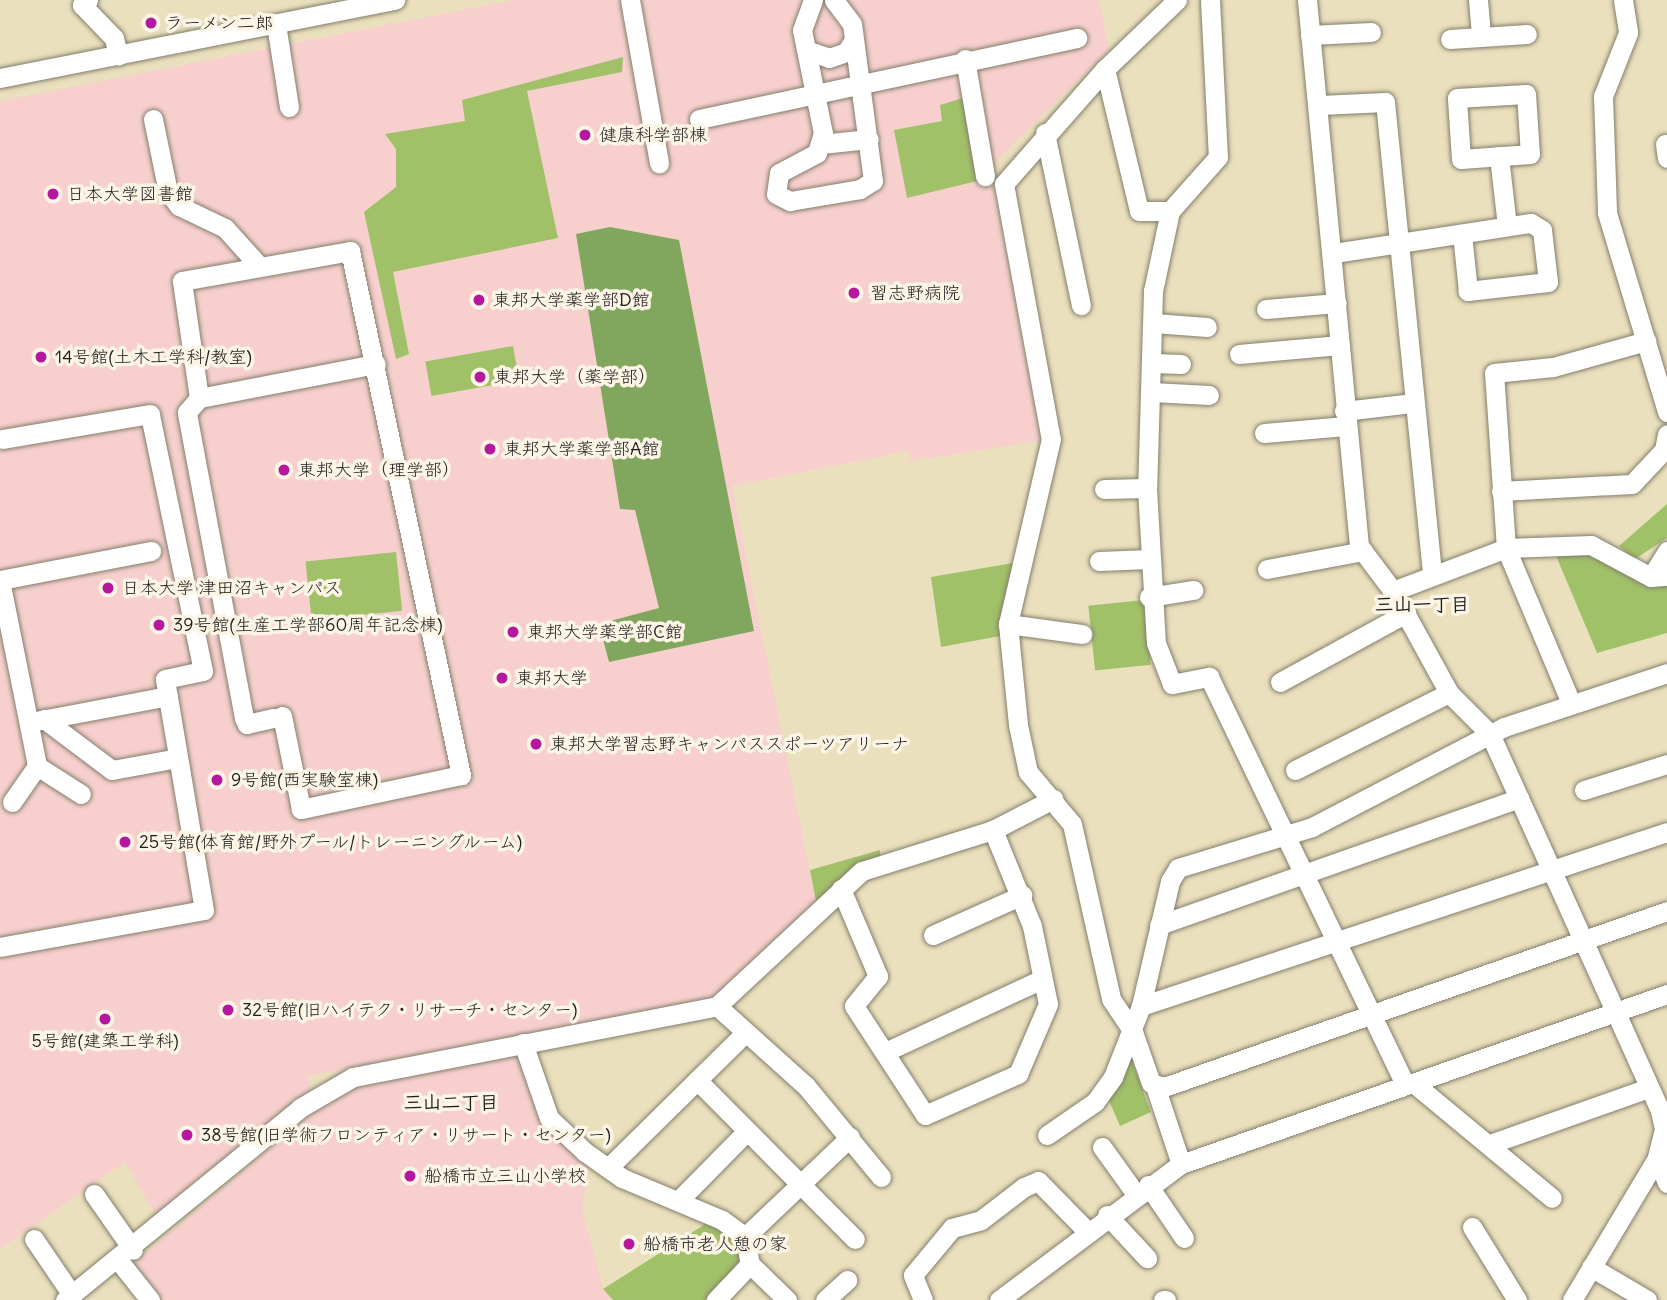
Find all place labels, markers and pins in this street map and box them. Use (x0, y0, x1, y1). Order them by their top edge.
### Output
place label: ラーメン二郎 (165, 12, 273, 34)
marker: ラーメン二郎 (143, 15, 159, 31)
place label: 健康科学部棟 (599, 124, 707, 146)
marker: 健康科学部棟 (577, 127, 593, 143)
place label: 日本大学図書館 (67, 183, 193, 205)
marker: 日本大学図書館 (45, 186, 61, 202)
place label: 習志野病院 (870, 282, 960, 304)
marker: 習志野病院 (844, 283, 864, 303)
place label: 東邦大学薬学部D館 (493, 289, 650, 311)
marker: 東邦大学薬学部D館 (471, 292, 487, 308)
place label: 14号館(土木工学科/教室) (55, 346, 252, 368)
marker: 14号館(土木工学科/教室) (33, 349, 49, 365)
place label: 東邦大学（薬学部） (494, 366, 656, 388)
marker: 東邦大学（薬学部） (472, 369, 488, 385)
place label: 東邦大学薬学部A館 (504, 438, 660, 460)
marker: 東邦大学薬学部A館 (482, 441, 498, 457)
place label: 東邦大学（理学部） (298, 459, 460, 481)
marker: 東邦大学（理学部） (276, 462, 292, 478)
place label: 日本大学 津田沼キャンパス (122, 577, 342, 599)
marker: 日本大学 津田沼キャンパス (100, 580, 116, 596)
place label: 39号館(生産工学部60周年記念棟) (173, 614, 443, 636)
marker: 39号館(生産工学部60周年記念棟) (151, 617, 167, 633)
place label: 東邦大学薬学部C館 (527, 621, 683, 643)
marker: 東邦大学薬学部C館 (505, 624, 521, 640)
place label: 東邦大学 (516, 667, 588, 689)
marker: 東邦大学 (494, 670, 510, 686)
place label: 東邦大学習志野キャンパススポーツアリーナ (550, 733, 910, 755)
marker: 東邦大学習志野キャンパススポーツアリーナ (528, 736, 544, 752)
place label: 9号館(西実験室棟) (231, 769, 378, 791)
marker: 9号館(西実験室棟) (209, 772, 225, 788)
place label: 25号館(体育館/野外プール/トレーニングルーム) (139, 831, 526, 853)
marker: 25号館(体育館/野外プール/トレーニングルーム) (117, 834, 133, 850)
place label: 32号館(旧ハイテク・リサーチ・センター) (242, 999, 579, 1021)
marker: 32号館(旧ハイテク・リサーチ・センター) (220, 1002, 236, 1018)
marker: 5号館(建築工学科) (97, 1011, 113, 1027)
place label: 5号館(建築工学科) (31, 1030, 179, 1052)
place label: 38号館(旧学術フロンティア・リサート・センター) (201, 1124, 610, 1146)
marker: 38号館(旧学術フロンティア・リサート・センター) (179, 1127, 195, 1143)
place label: 船橋市立三山小学校 (424, 1165, 586, 1187)
marker: 船橋市立三山小学校 (402, 1168, 418, 1184)
place label: 船橋市老人憩の家 (643, 1233, 787, 1255)
marker: 船橋市老人憩の家 (621, 1236, 637, 1252)

